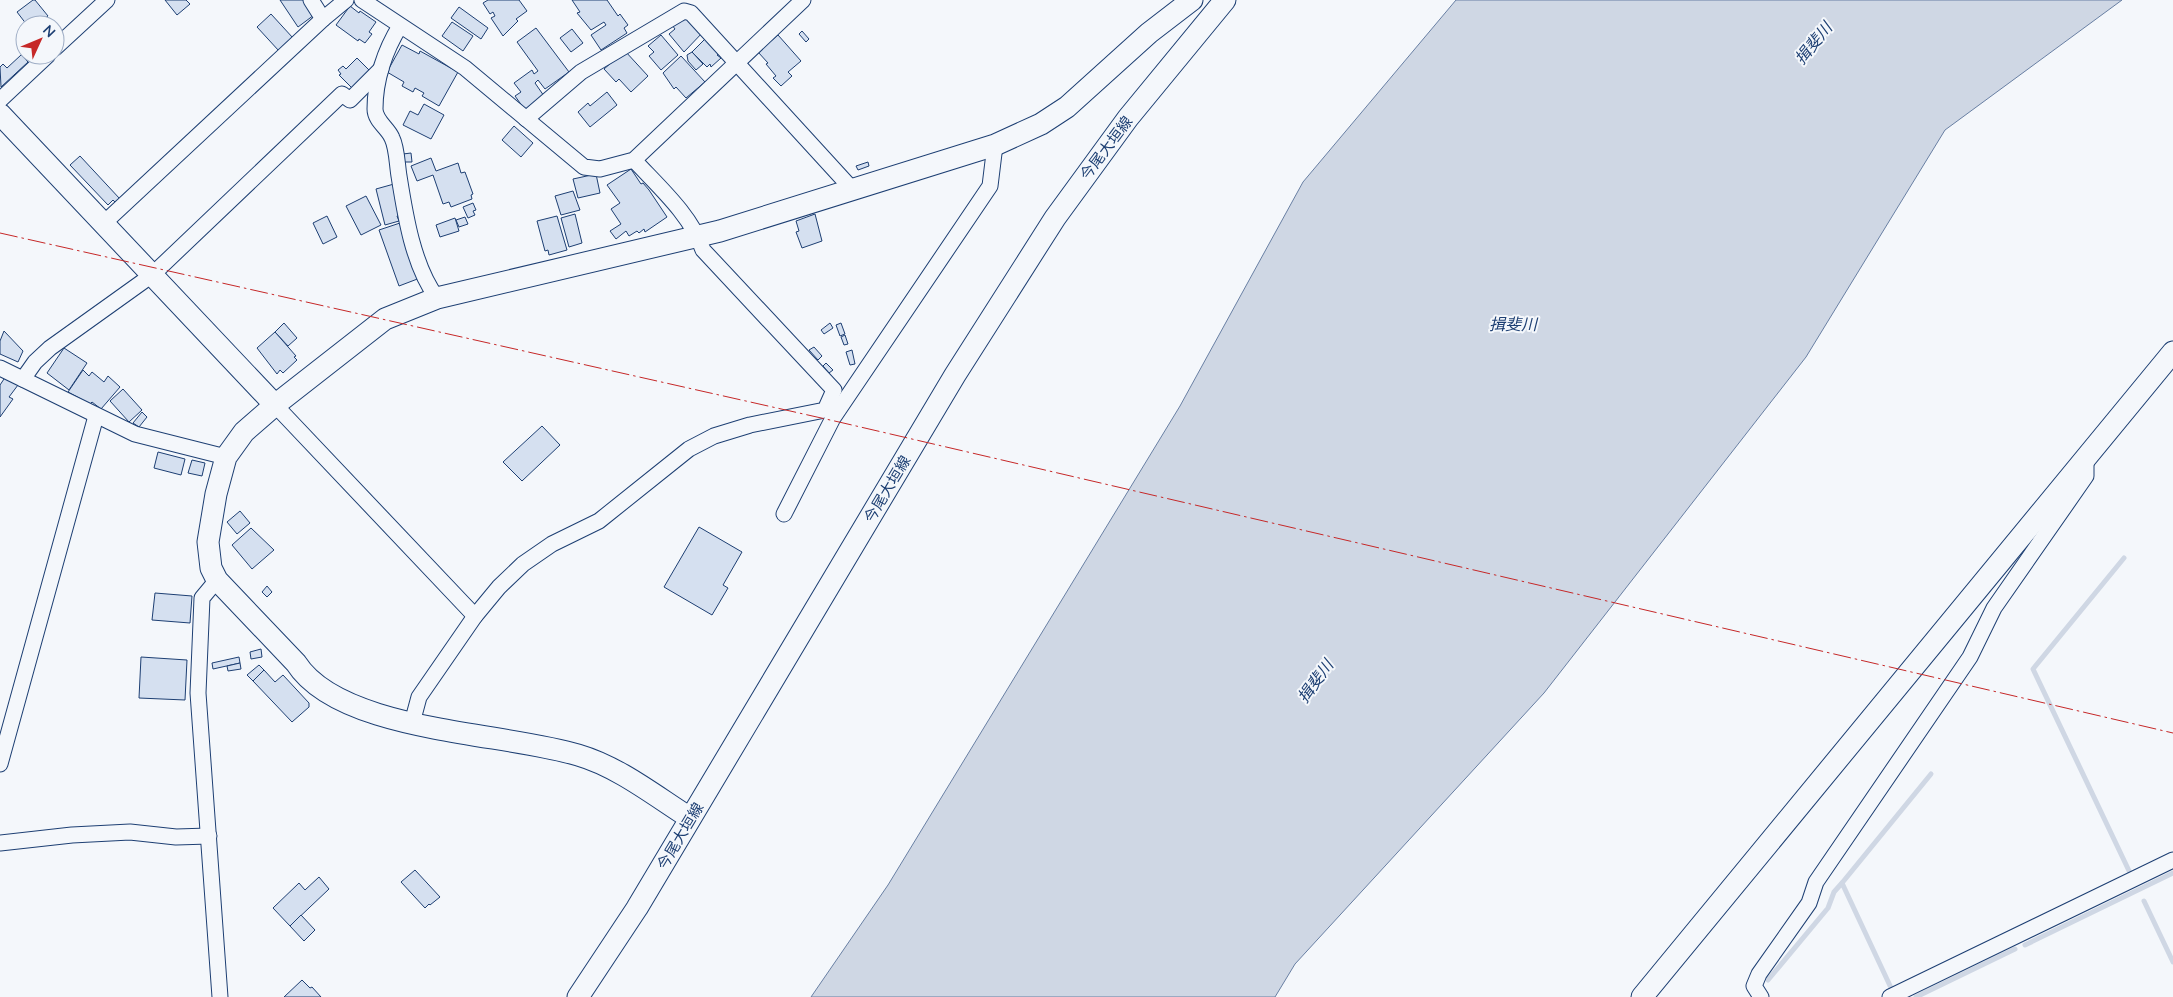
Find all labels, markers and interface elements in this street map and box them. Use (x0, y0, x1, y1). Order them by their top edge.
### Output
north arrow (15, 15, 65, 65)
water label: 揖斐川 (1790, 17, 1837, 68)
text: N (39, 21, 59, 41)
street label: 今尾大垣線 (1076, 112, 1136, 184)
water label: 揖斐川 (1489, 314, 1539, 334)
street label: 今尾大垣線 (860, 452, 914, 526)
water label: 揖斐川 (1293, 654, 1338, 706)
street label: 今尾大垣線 (653, 799, 707, 873)

